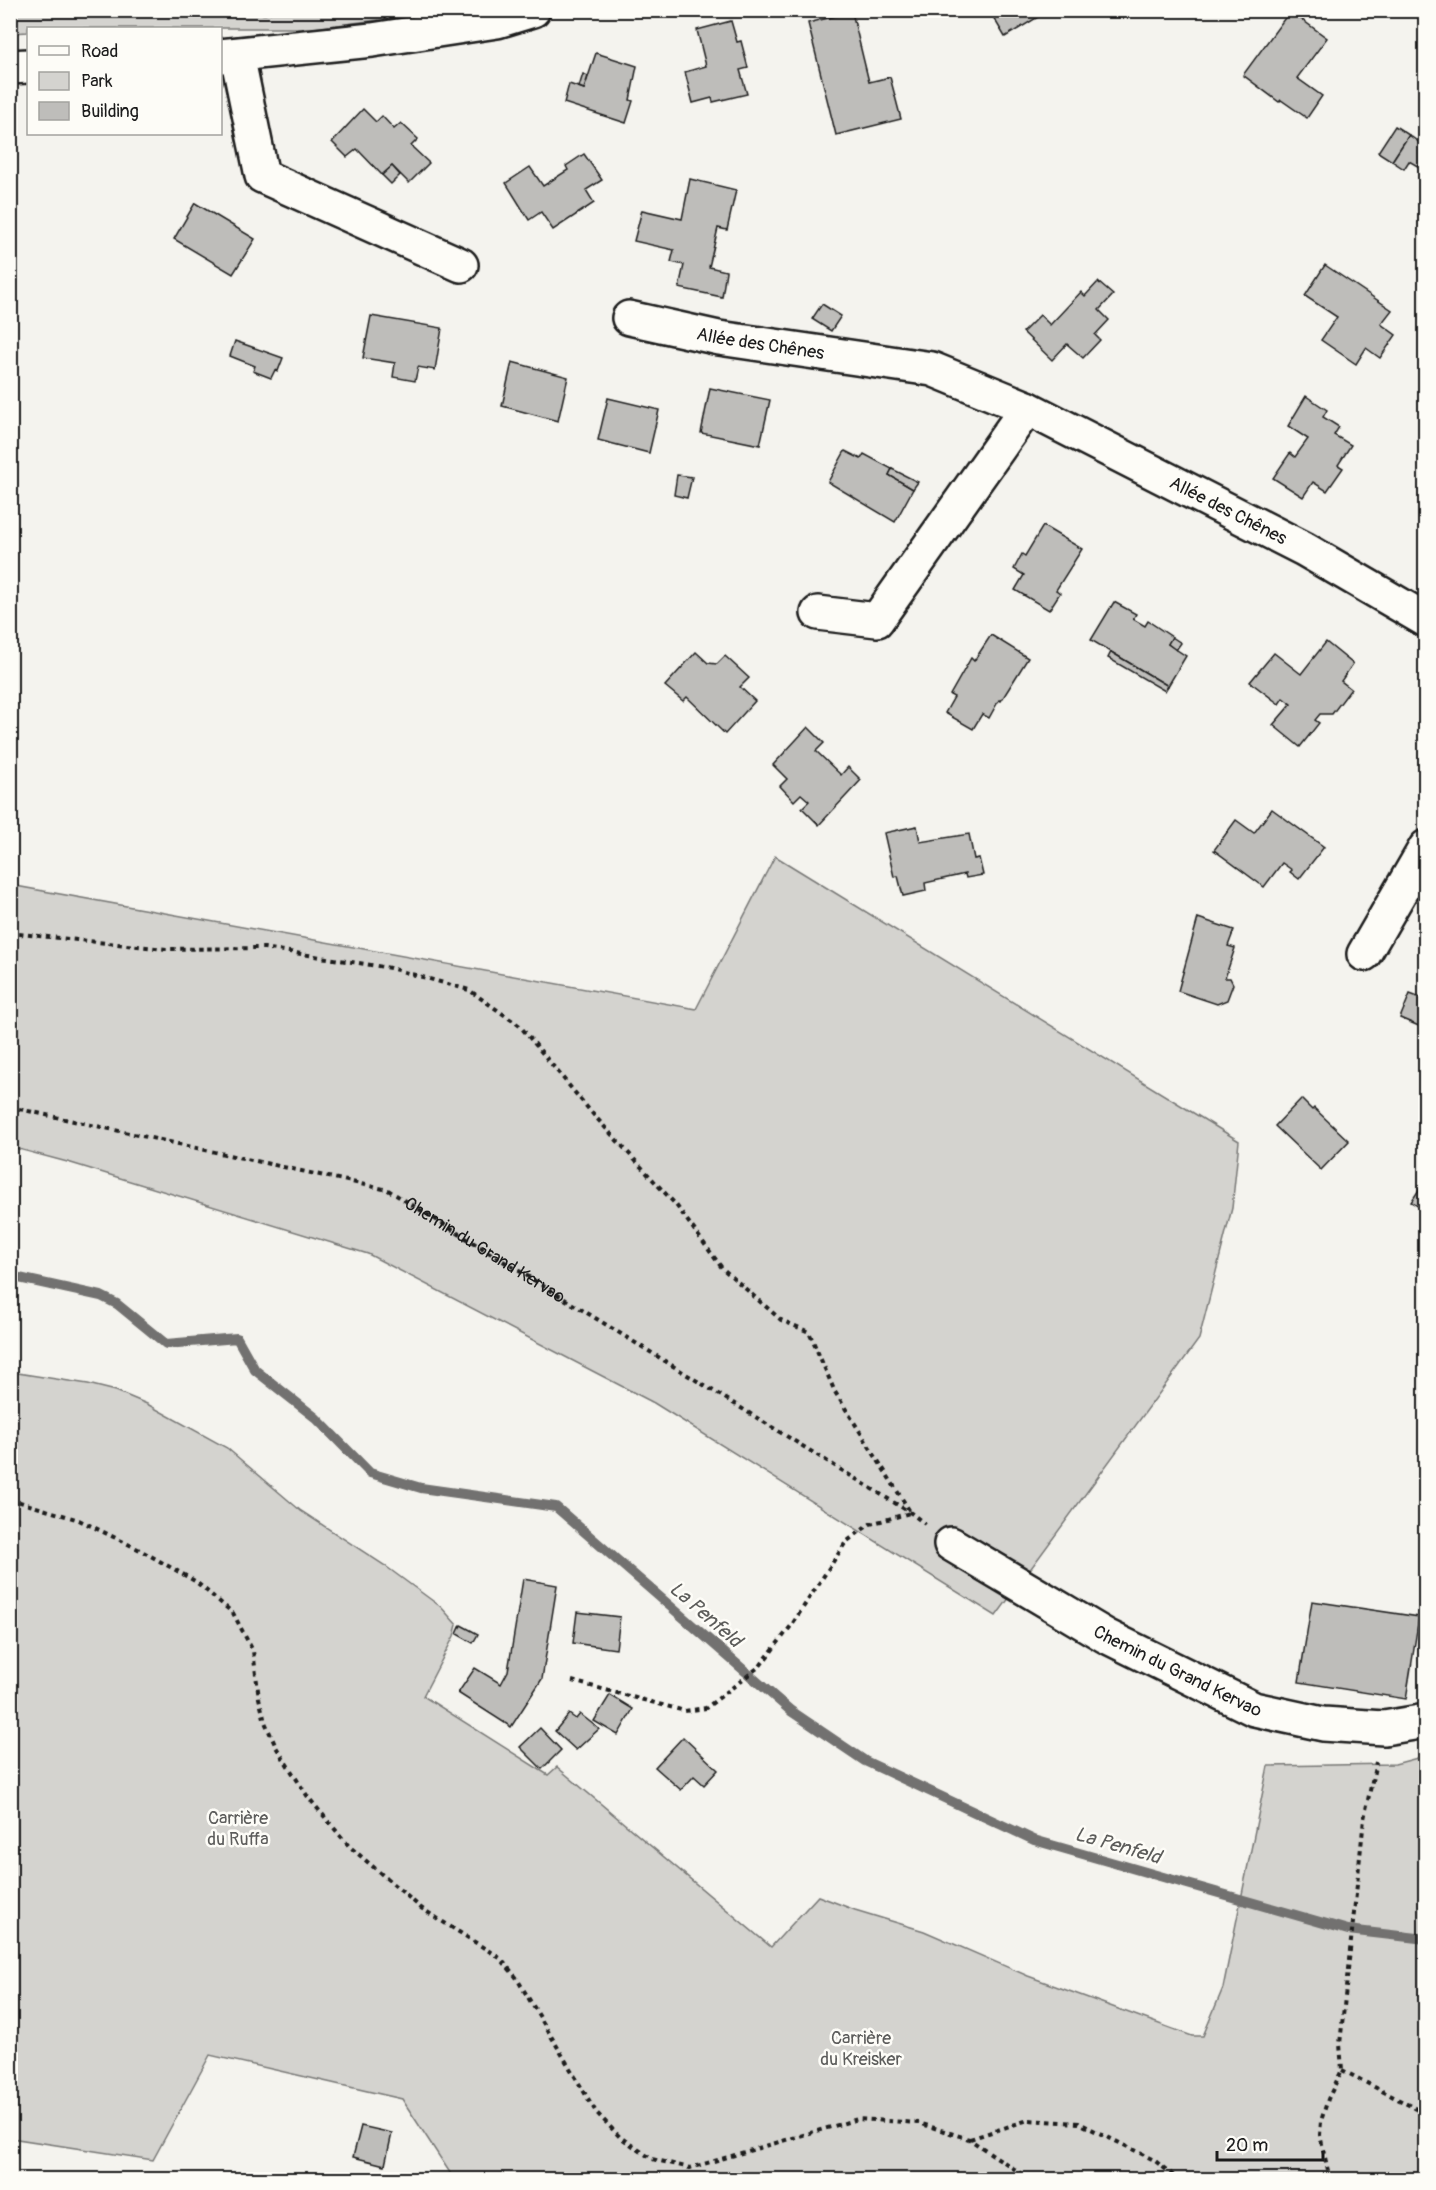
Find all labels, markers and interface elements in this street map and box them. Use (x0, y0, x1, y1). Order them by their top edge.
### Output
legend (27, 27, 222, 135)
text: Road (81, 40, 118, 63)
text: Park (81, 70, 113, 93)
text: Building (81, 100, 139, 123)
street label: Allée des Chênes (694, 322, 826, 365)
street label: Allée des Chênes (1165, 471, 1291, 550)
street label: Chemin du Grand Kervao (400, 1192, 570, 1309)
water label: La Penfeld (664, 1576, 749, 1654)
street label: Chemin du Grand Kervao (1089, 1620, 1264, 1722)
park label: Carrière du Ruffa (207, 1807, 269, 1851)
water label: La Penfeld (1072, 1821, 1166, 1870)
park label: Carrière du Kreisker (820, 2027, 902, 2071)
scale bar (1217, 2124, 1324, 2162)
text: 20 m (1226, 2134, 1268, 2157)

